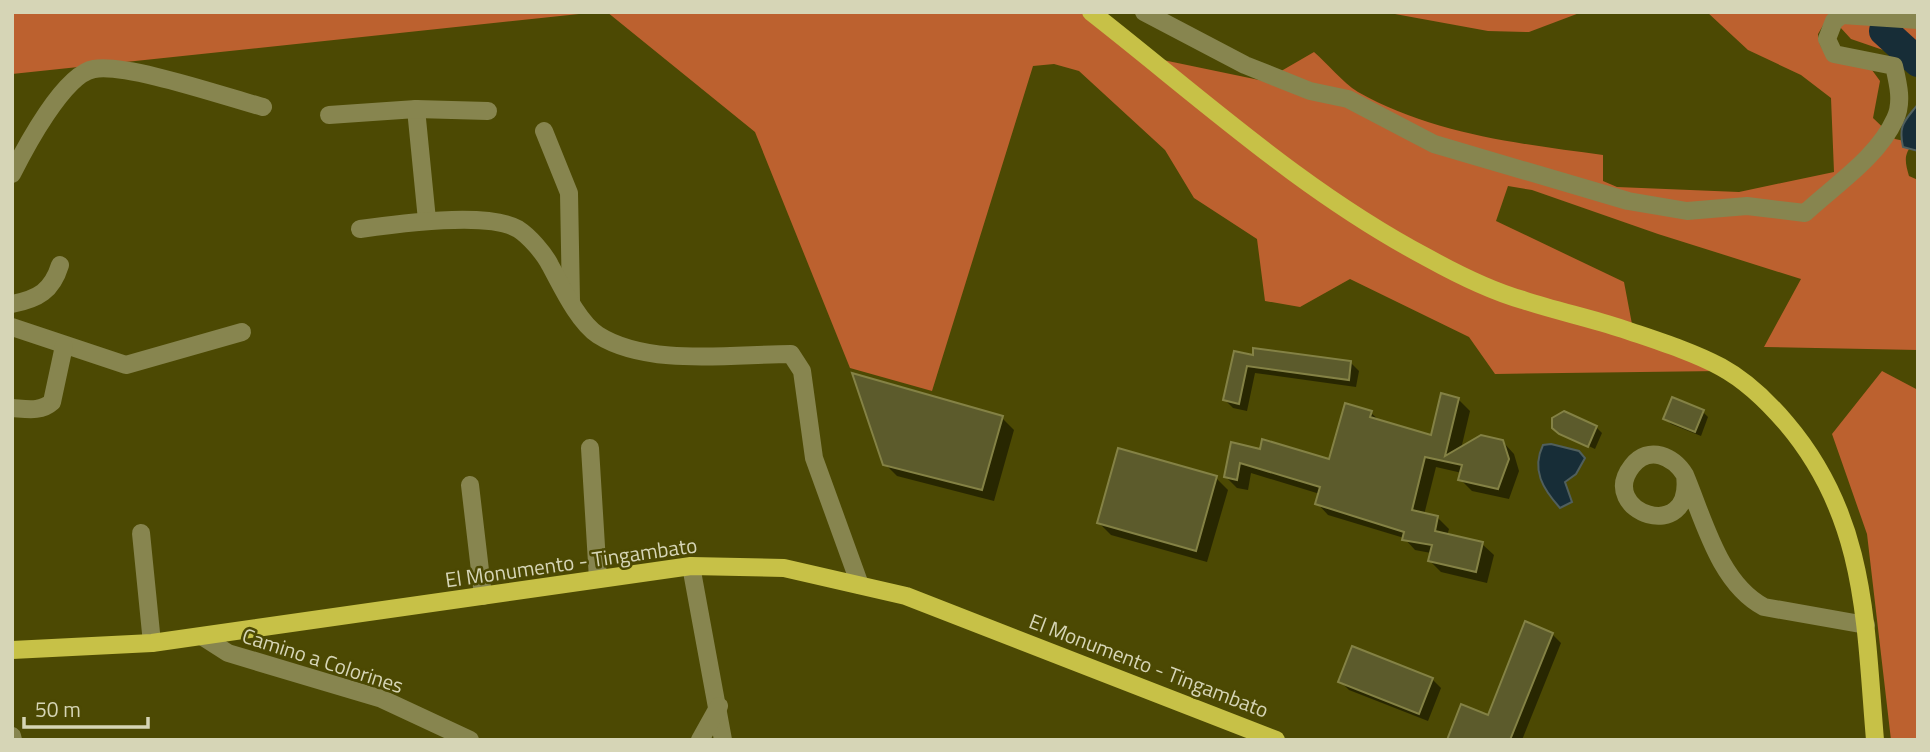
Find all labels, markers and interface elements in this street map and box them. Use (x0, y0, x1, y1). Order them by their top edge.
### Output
street label: El Monumento - Tingambato (443, 528, 699, 596)
street label: El Monumento - Tingambato (1025, 605, 1273, 725)
street label: Camino a Colorines (238, 619, 408, 701)
scale bar (24, 686, 149, 730)
text: 50 m (35, 693, 81, 725)

